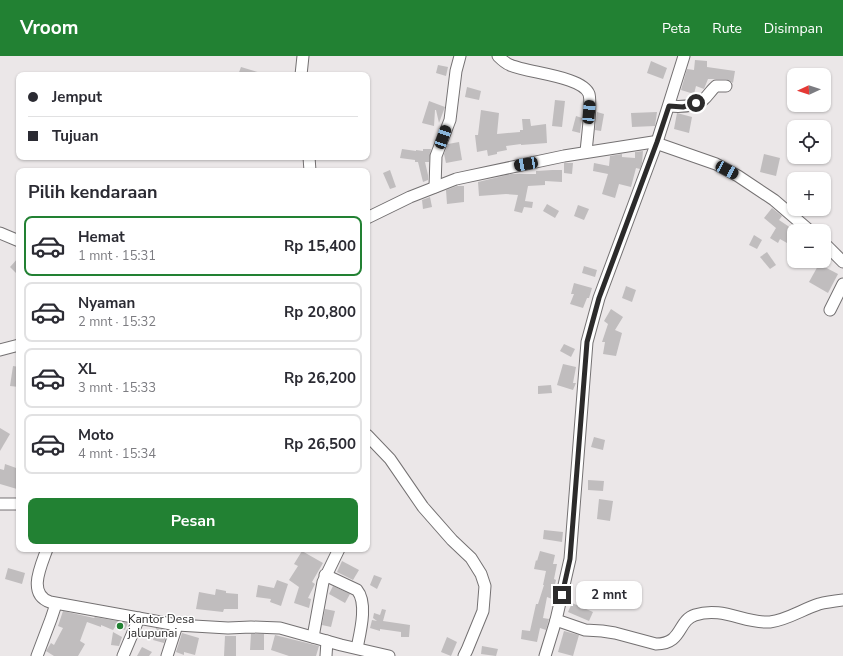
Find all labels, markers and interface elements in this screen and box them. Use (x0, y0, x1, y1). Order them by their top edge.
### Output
text: Vroom (20, 15, 78, 41)
text: Peta (662, 19, 690, 38)
text: Rute (712, 19, 742, 38)
text: Disimpan (764, 19, 823, 38)
north arrow (787, 68, 831, 112)
map controls (787, 68, 831, 268)
text: Jemput (52, 87, 102, 107)
route start (687, 94, 705, 112)
car (582, 100, 596, 124)
button: locate (787, 120, 831, 164)
car (433, 124, 453, 150)
text: Tujuan (52, 126, 98, 146)
car (513, 156, 539, 172)
car (714, 159, 740, 181)
button: + (787, 172, 831, 216)
text: Pilih kendaraan (28, 180, 158, 204)
button: − (787, 224, 831, 268)
text: Hemat (78, 227, 125, 247)
icon: car (30, 228, 66, 264)
text: Rp 15,400 (284, 236, 356, 256)
text: 1 mnt · 15:31 (78, 247, 156, 265)
text: Nyaman (78, 293, 135, 313)
icon: car (30, 294, 66, 330)
text: Rp 20,800 (284, 302, 356, 322)
text: 2 mnt · 15:32 (78, 313, 156, 331)
text: XL (78, 359, 97, 379)
icon: car (30, 360, 66, 396)
text: Rp 26,200 (284, 368, 356, 388)
text: 3 mnt · 15:33 (78, 379, 156, 397)
text: Moto (78, 425, 114, 445)
icon: car (30, 426, 66, 462)
text: Rp 26,500 (284, 434, 356, 454)
text: 4 mnt · 15:34 (78, 445, 156, 463)
button: Pesan (28, 498, 358, 544)
callout: 2 mnt (576, 581, 642, 609)
route end (553, 586, 571, 604)
text: 2 mnt (591, 586, 627, 604)
place label: Kantor Desa jalupunai (127, 611, 194, 641)
marker: Kantor Desa jalupunai (115, 621, 125, 631)

